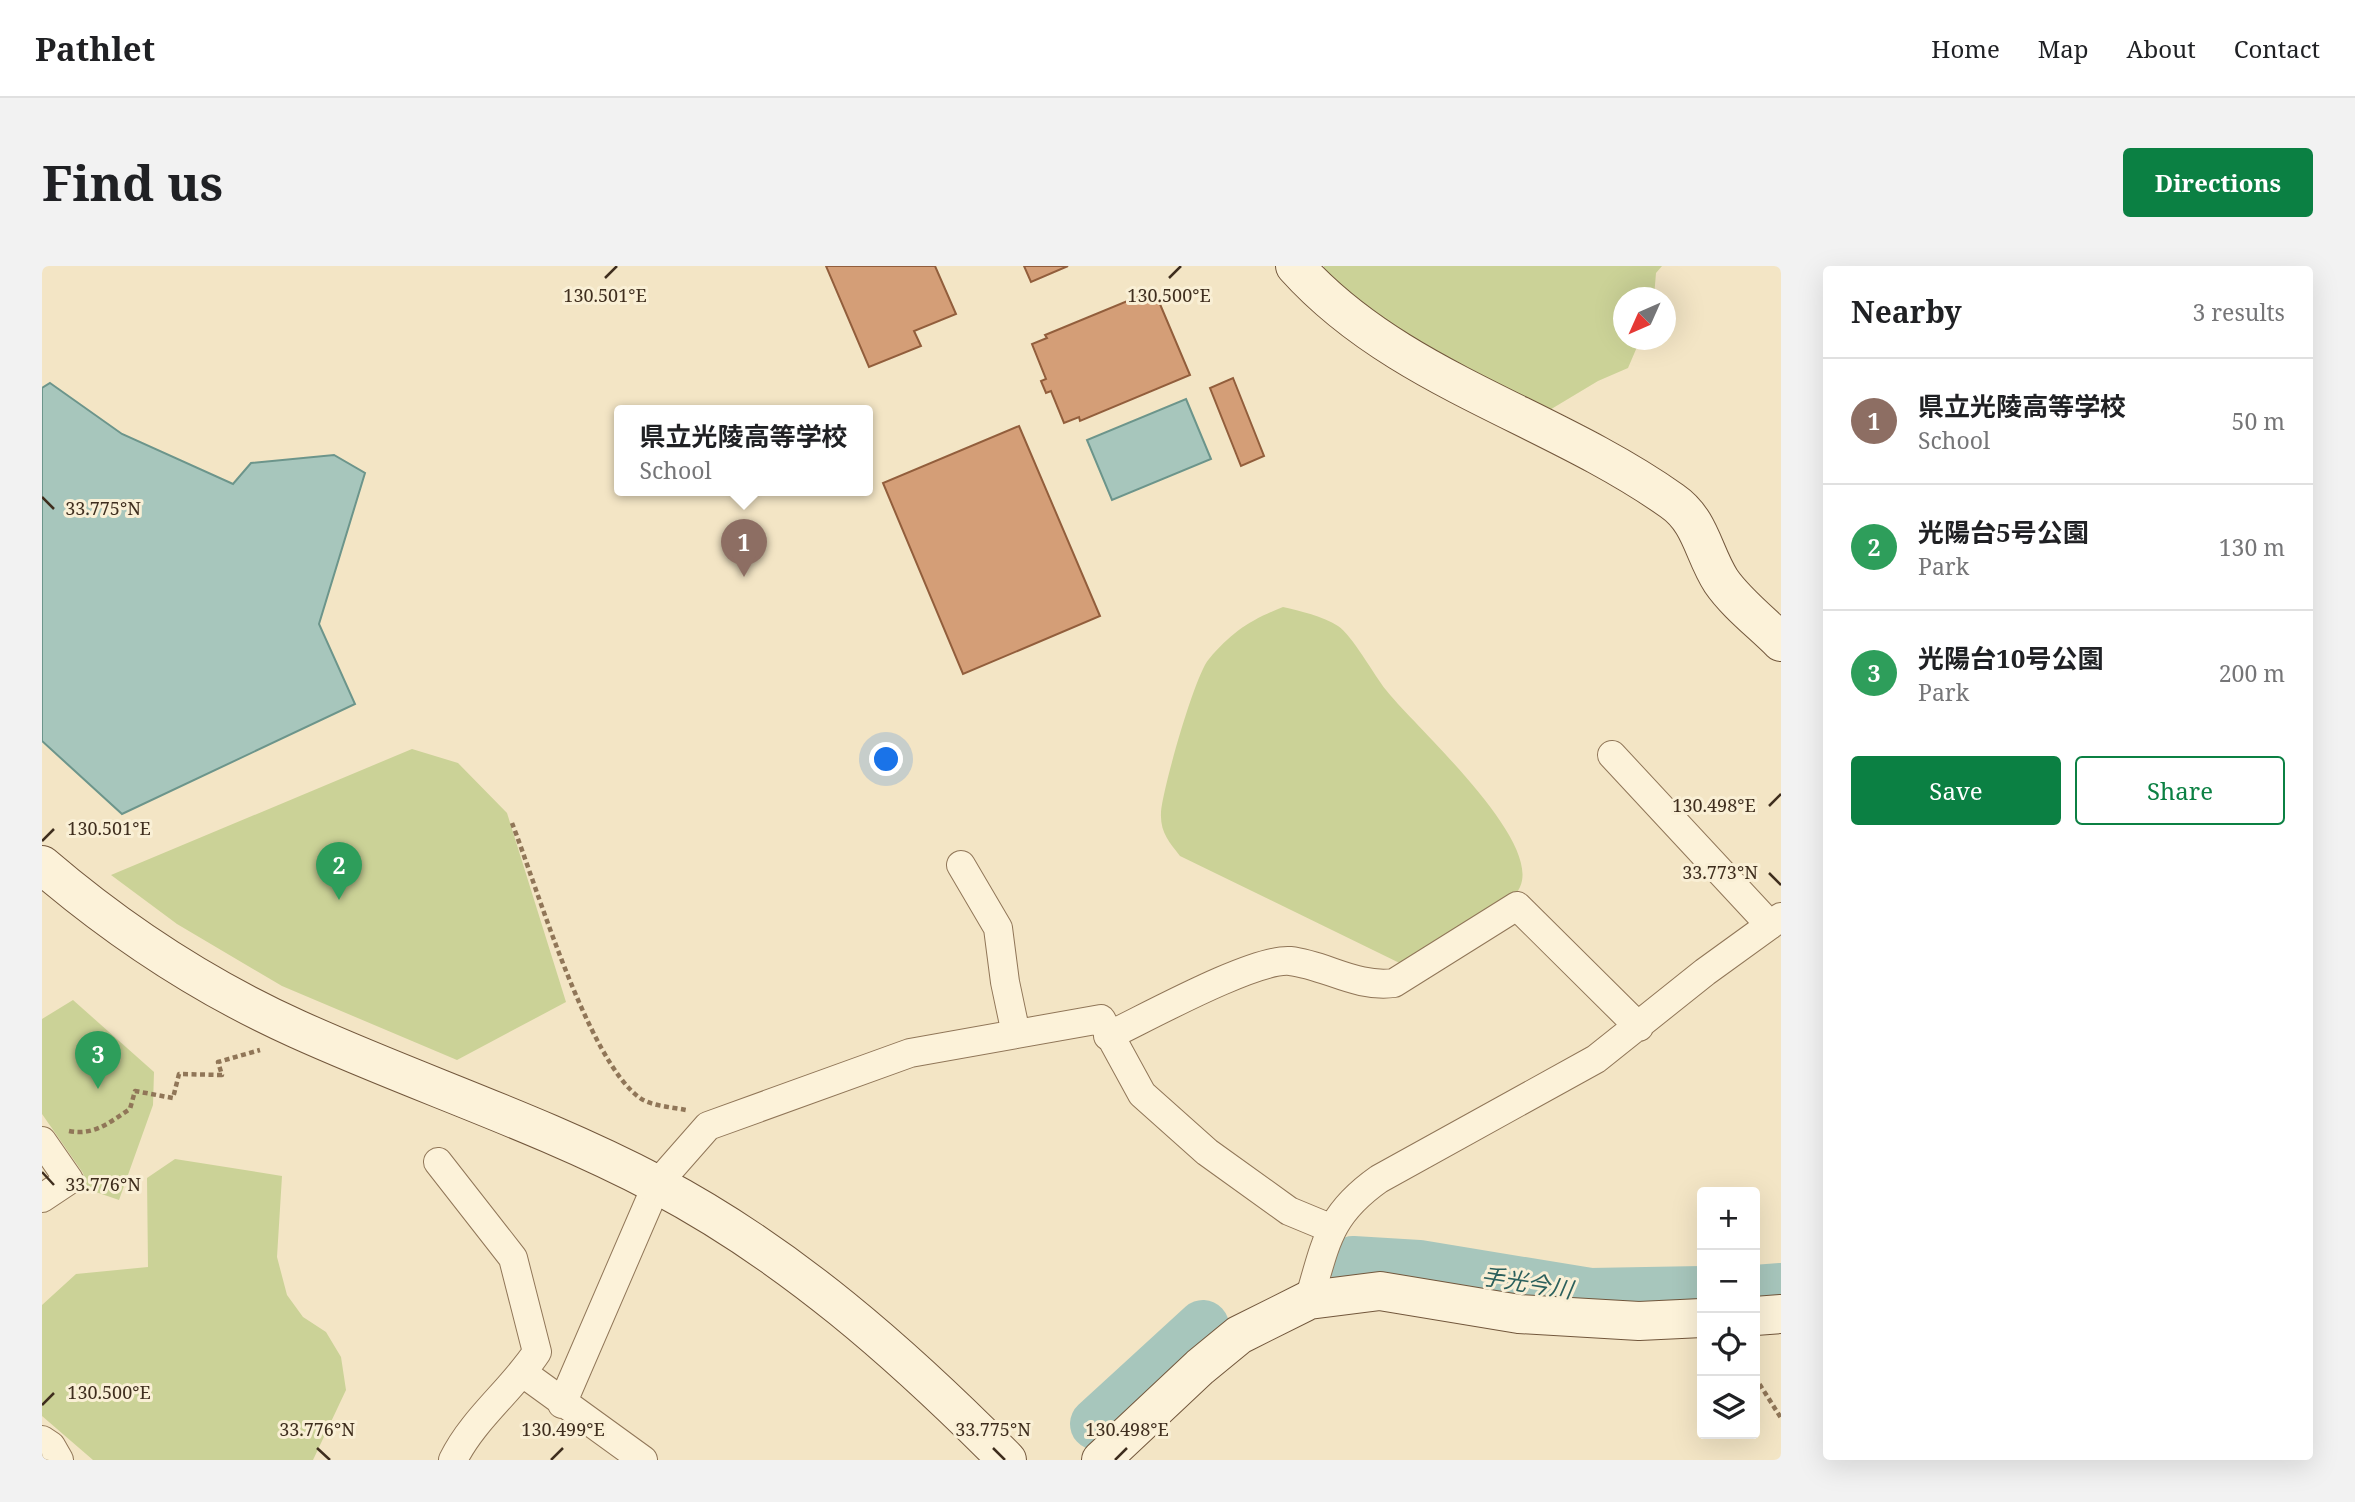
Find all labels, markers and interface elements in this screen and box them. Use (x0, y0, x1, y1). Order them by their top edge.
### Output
text: Pathlet (35, 26, 155, 71)
text: Home (1931, 32, 2000, 65)
text: Map (2038, 32, 2089, 65)
text: About (2127, 32, 2196, 65)
text: Contact (2234, 32, 2320, 65)
button: Directions (2123, 148, 2313, 217)
text: Find us (42, 149, 223, 215)
text: 130.501°E (563, 283, 647, 307)
text: 130.500°E (1127, 283, 1211, 307)
north arrow (1613, 287, 1676, 350)
text: Nearby (1851, 291, 1962, 332)
text: 3 results (2192, 296, 2285, 328)
text: 県立光陵高等学校 (1918, 388, 2126, 424)
popup (614, 405, 873, 496)
text: 1 (1868, 405, 1881, 437)
text: 50 m (2232, 405, 2285, 437)
text: 県立光陵高等学校 (639, 418, 848, 454)
text: School (1918, 424, 1990, 456)
text: School (639, 454, 712, 486)
text: 33.775°N (65, 496, 141, 520)
text: 光陽台5号公園 (1918, 514, 2089, 550)
pin: 1 (721, 519, 767, 577)
text: 2 (1868, 531, 1881, 563)
text: 130 m (2219, 531, 2285, 563)
text: Park (1918, 550, 1969, 582)
text: 光陽台10号公園 (1918, 640, 2103, 676)
text: 3 (1868, 657, 1881, 689)
text: 200 m (2219, 657, 2285, 689)
text: Park (1918, 676, 1969, 708)
your location (869, 742, 903, 776)
button: Save (1851, 756, 2061, 825)
button: Share (2075, 756, 2285, 825)
text: 130.498°E (1672, 793, 1756, 817)
text: 130.501°E (67, 816, 151, 840)
pin: 2 (316, 842, 362, 900)
text: 33.773°N (1682, 860, 1758, 884)
pin: 3 (75, 1031, 121, 1089)
text: 33.776°N (65, 1172, 141, 1196)
map controls (1697, 1187, 1760, 1439)
button: + (1697, 1187, 1760, 1250)
button: − (1697, 1250, 1760, 1313)
water label: 手光今川 (1479, 1259, 1578, 1305)
button: locate (1697, 1313, 1760, 1376)
button: layers (1697, 1376, 1760, 1439)
text: 130.500°E (67, 1380, 151, 1404)
text: 33.776°N (279, 1417, 355, 1441)
text: 130.499°E (521, 1417, 605, 1441)
text: 33.775°N (955, 1417, 1031, 1441)
text: 130.498°E (1085, 1417, 1169, 1441)

